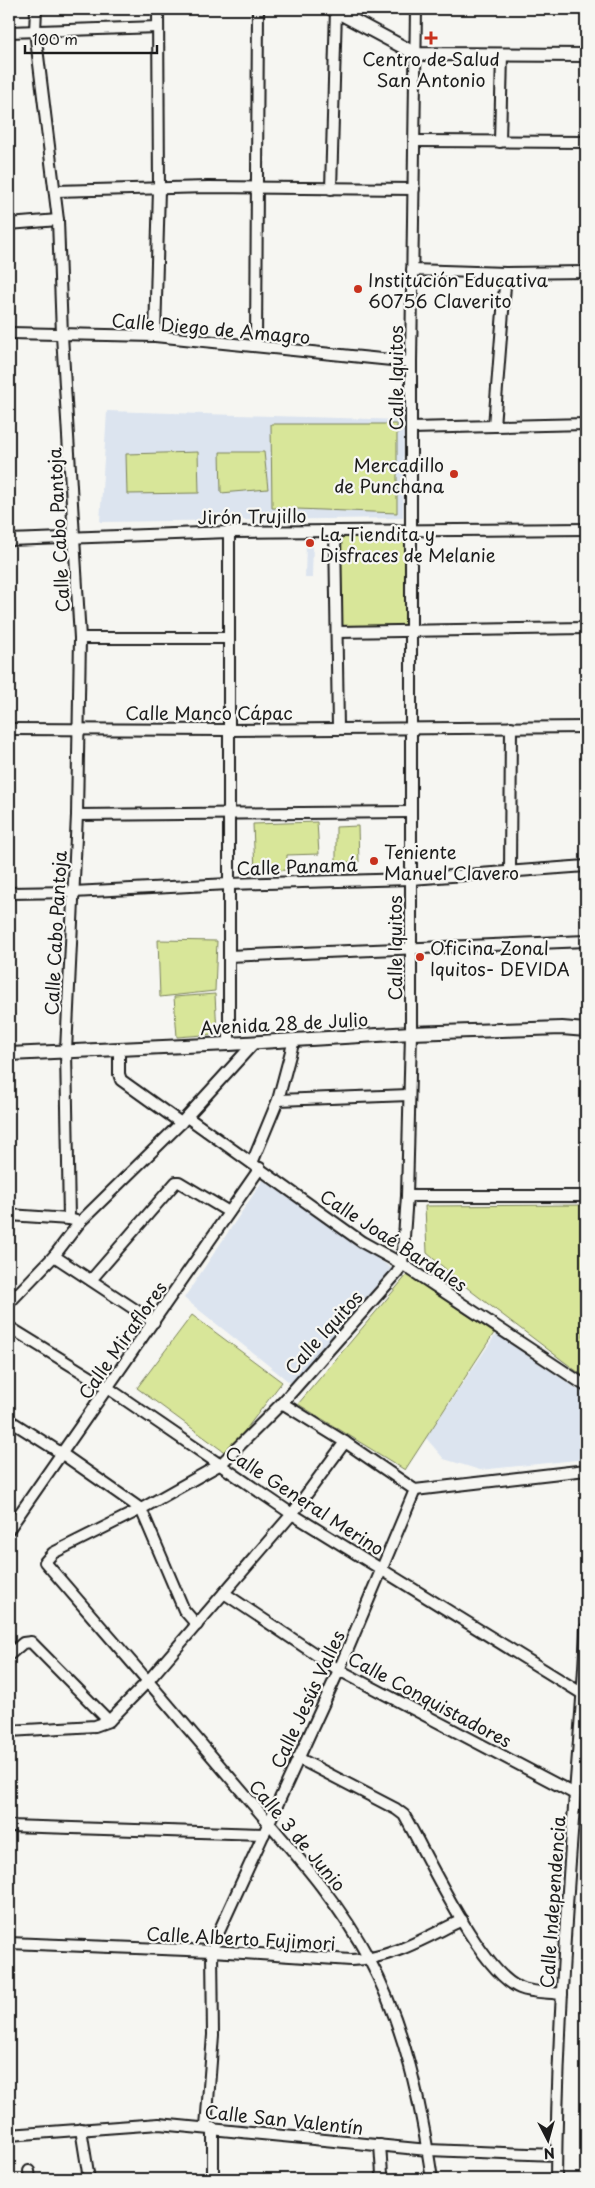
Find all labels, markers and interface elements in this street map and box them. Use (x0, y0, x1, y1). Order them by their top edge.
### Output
scale bar (25, 22, 158, 54)
text: 100 m (32, 27, 78, 50)
marker: Centro de Salud San Antonio (424, 31, 438, 45)
place label: Centro de Salud San Antonio (362, 45, 500, 93)
place label: Institución Educativa 60756 Claverito (368, 266, 548, 314)
marker: Institución Educativa 60756 Claverito (352, 283, 364, 295)
street label: Calle Diego de Amagro (111, 306, 311, 350)
street label: Calle Iquitos (382, 325, 409, 431)
street label: Calle Cabo Pantoja (40, 446, 76, 613)
place label: Mercadillo de Punchana (334, 451, 445, 499)
marker: Mercadillo de Punchana (448, 468, 460, 480)
street label: Jirón Trujillo (197, 502, 307, 530)
place label: La Tiendita y Disfraces de Melanie (320, 520, 496, 568)
marker: La Tiendita y Disfraces de Melanie (304, 537, 316, 549)
street label: Calle Manco Cápac (125, 699, 293, 726)
place label: Teniente Manuel Clavero (384, 838, 519, 886)
street label: Calle Cabo Pantoja (37, 849, 73, 1016)
street label: Calle Panamá (236, 850, 359, 882)
marker: Teniente Manuel Clavero (368, 855, 380, 867)
street label: Calle Iquitos (381, 895, 408, 1001)
place label: Oficina Zonal Iquitos- DEVIDA (430, 934, 570, 982)
marker: Oficina Zonal Iquitos- DEVIDA (414, 951, 426, 963)
street label: Avenida 28 de Julio (199, 1005, 369, 1041)
street label: Calle Joaé Bardales (315, 1182, 473, 1298)
street label: Calle Miraflores (71, 1275, 173, 1405)
street label: Calle Iquitos (278, 1284, 368, 1380)
street label: Calle General Merino (220, 1438, 390, 1562)
street label: Calle Jesús Valles (263, 1625, 351, 1773)
street label: Calle Conquistadores (343, 1644, 517, 1754)
street label: Calle 3 de Junio (243, 1773, 353, 1897)
street label: Calle Independencia (533, 1815, 571, 1989)
street label: Calle Alberto Fujimori (146, 1920, 336, 1956)
street label: Calle San Valentín (203, 2097, 365, 2141)
north arrow (522, 2116, 572, 2166)
text: N (543, 2142, 556, 2164)

